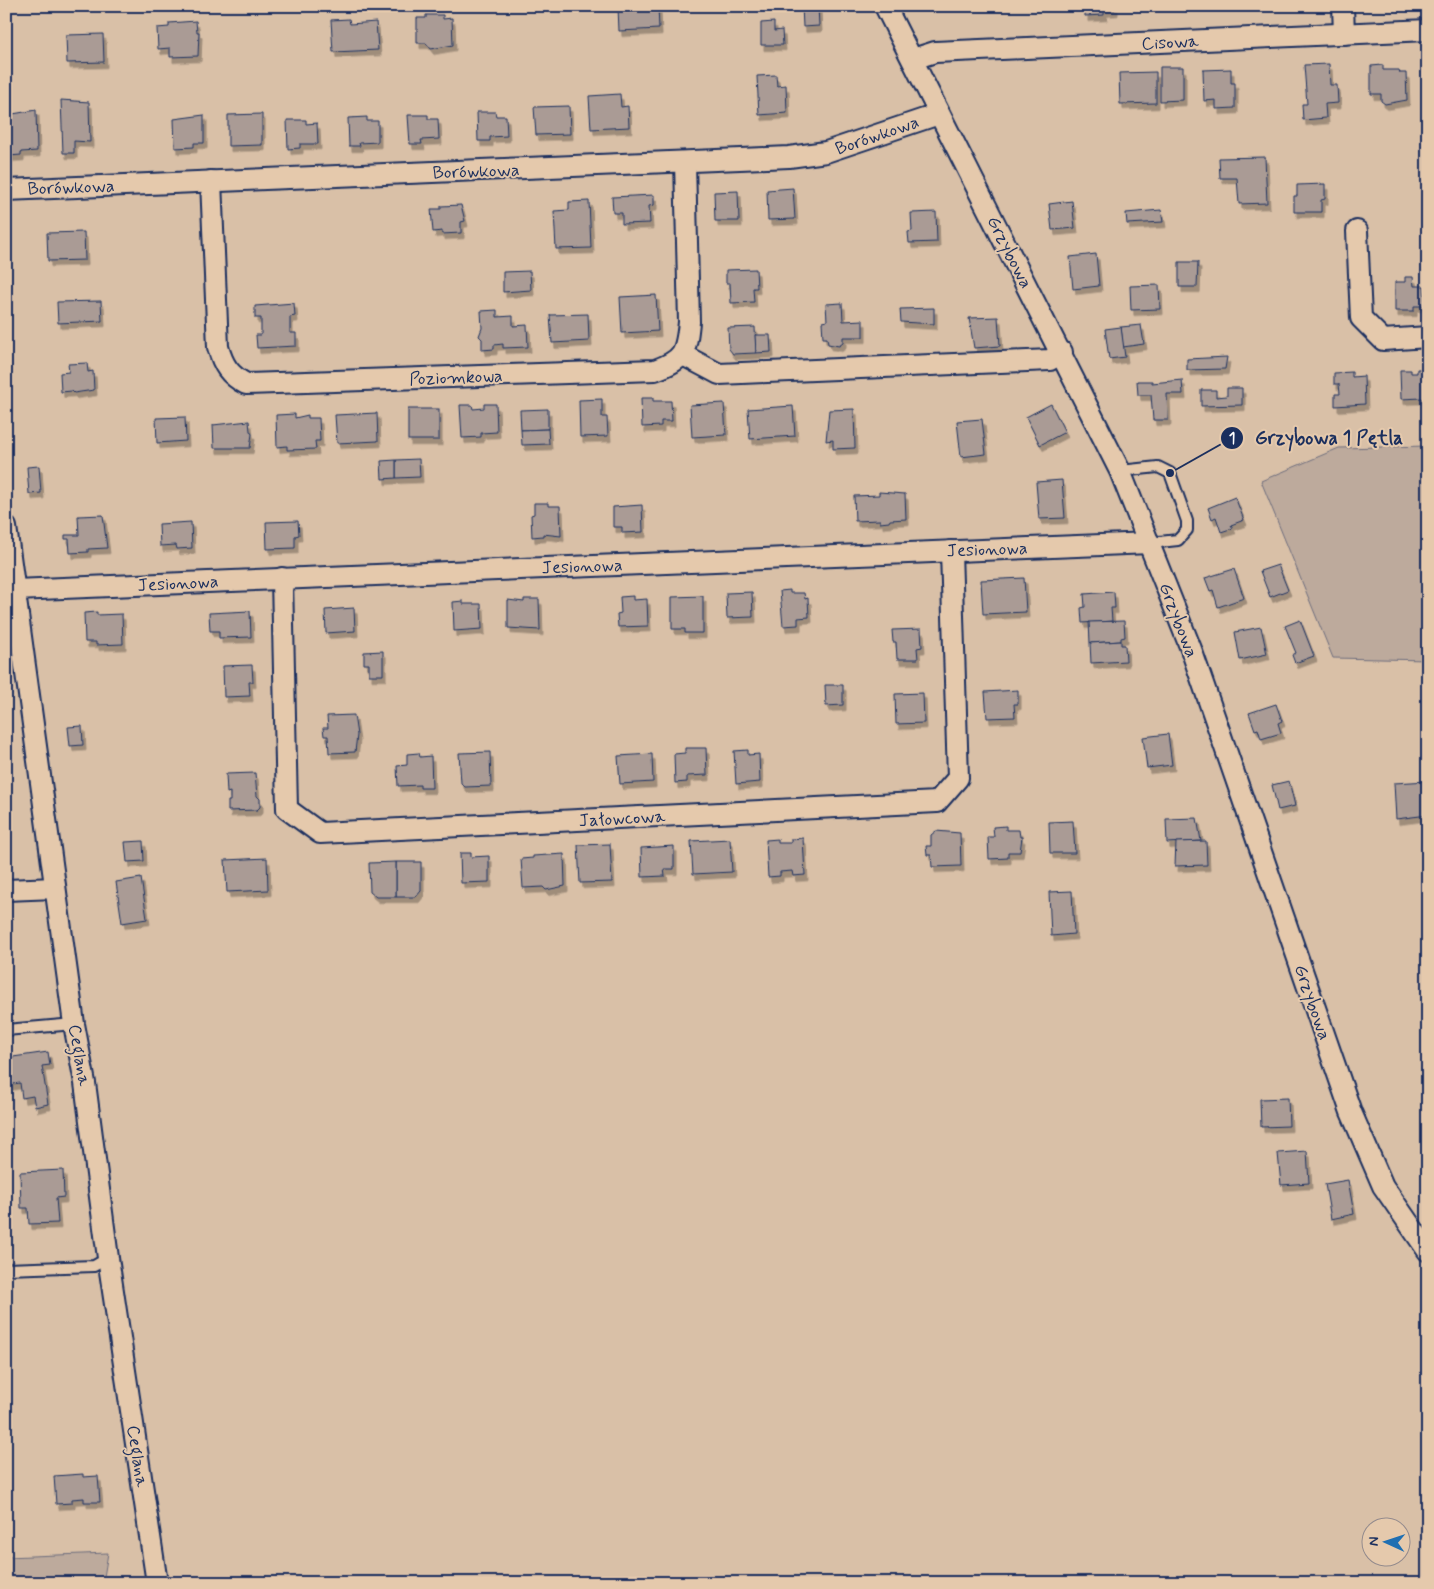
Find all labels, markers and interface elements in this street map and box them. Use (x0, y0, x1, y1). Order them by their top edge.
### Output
street label: Cisowa (1141, 30, 1199, 56)
street label: Borówkowa (832, 110, 922, 161)
street label: Borówkowa (432, 158, 520, 186)
street label: Borówkowa (27, 174, 115, 202)
street label: Grzybowa (981, 212, 1038, 293)
street label: Poziomkowa (409, 364, 503, 392)
callout: Grzybowa 1 Pętla (1220, 421, 1413, 455)
text: Grzybowa 1 Pętla (1255, 426, 1403, 452)
text: 1 (1229, 429, 1235, 449)
street label: Jesionowa (946, 537, 1028, 563)
street label: Jesionowa (541, 554, 623, 580)
street label: Jesionowa (137, 570, 219, 598)
street label: Grzybowa (1153, 579, 1203, 661)
street label: Jałowcowa (578, 805, 666, 833)
street label: Grzybowa (1288, 961, 1336, 1043)
street label: Ceglana (60, 1022, 96, 1088)
street label: Ceglana (118, 1424, 154, 1489)
north arrow (1362, 1516, 1412, 1566)
text: N (1365, 1536, 1383, 1547)

